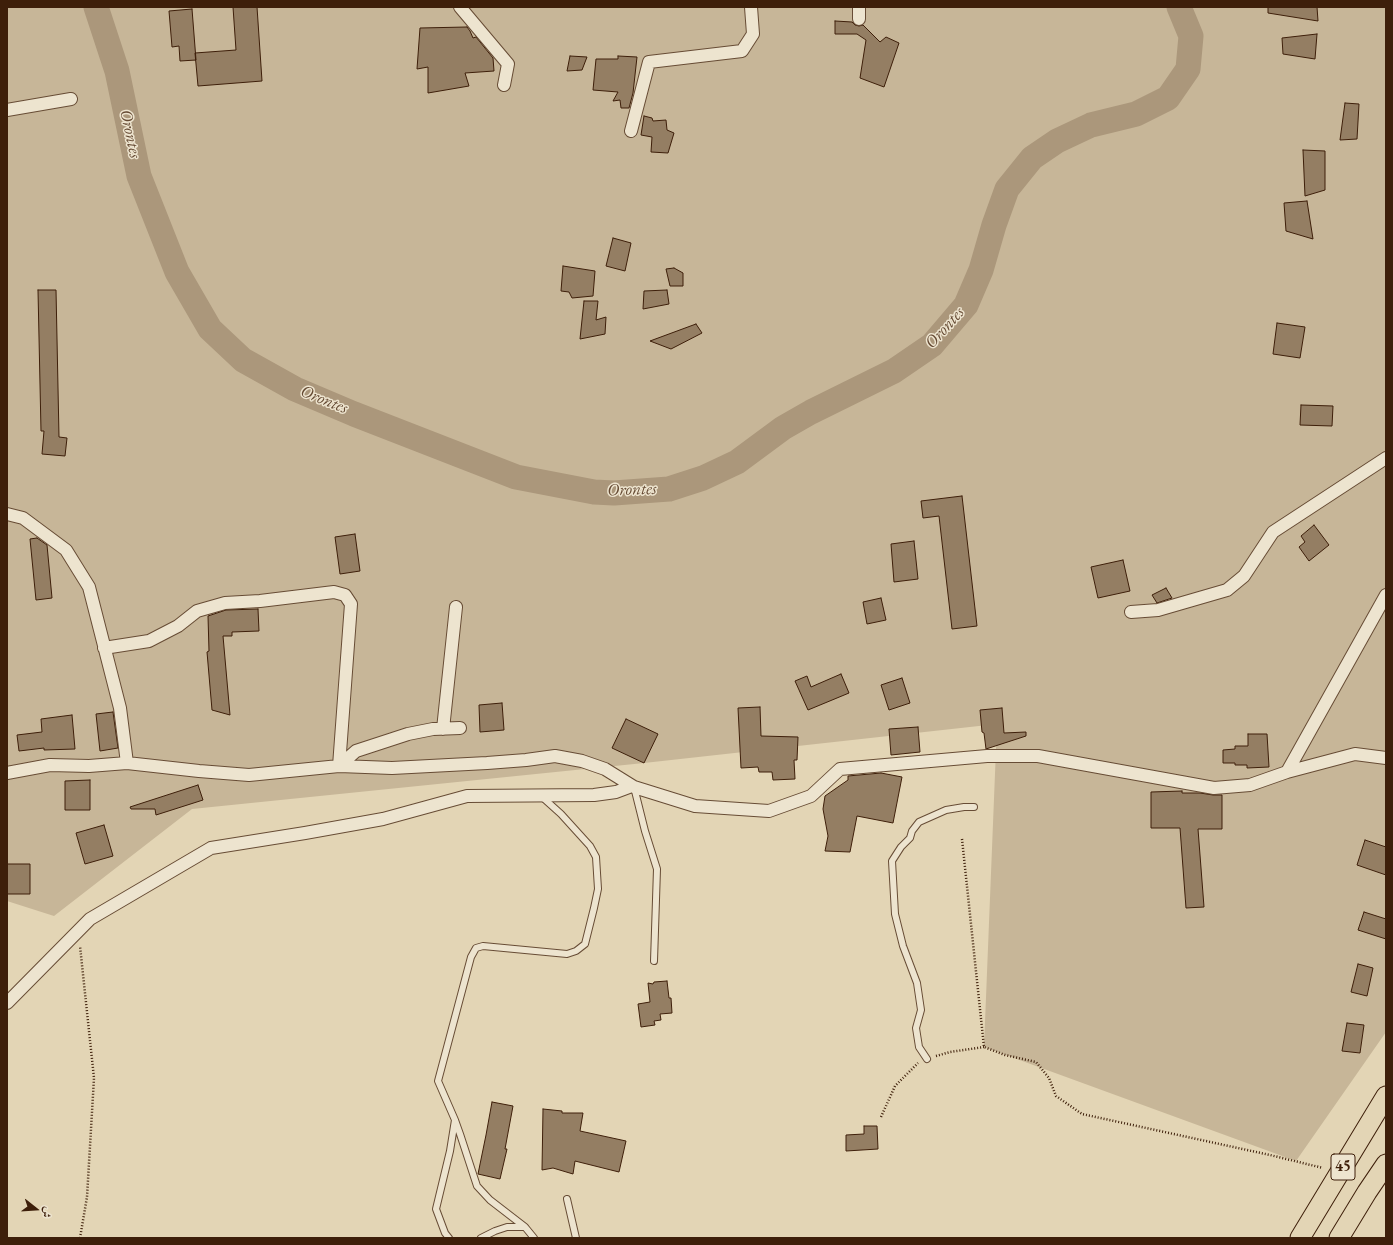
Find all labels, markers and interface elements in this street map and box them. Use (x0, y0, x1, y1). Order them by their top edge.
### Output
water label: Orontes (115, 108, 145, 160)
water label: Orontes (921, 303, 969, 353)
water label: Orontes (297, 381, 351, 419)
water label: Orontes (607, 479, 657, 501)
road number: 45 (1331, 1154, 1355, 1180)
north arrow (16, 1189, 56, 1229)
text: ش (39, 1205, 56, 1220)

